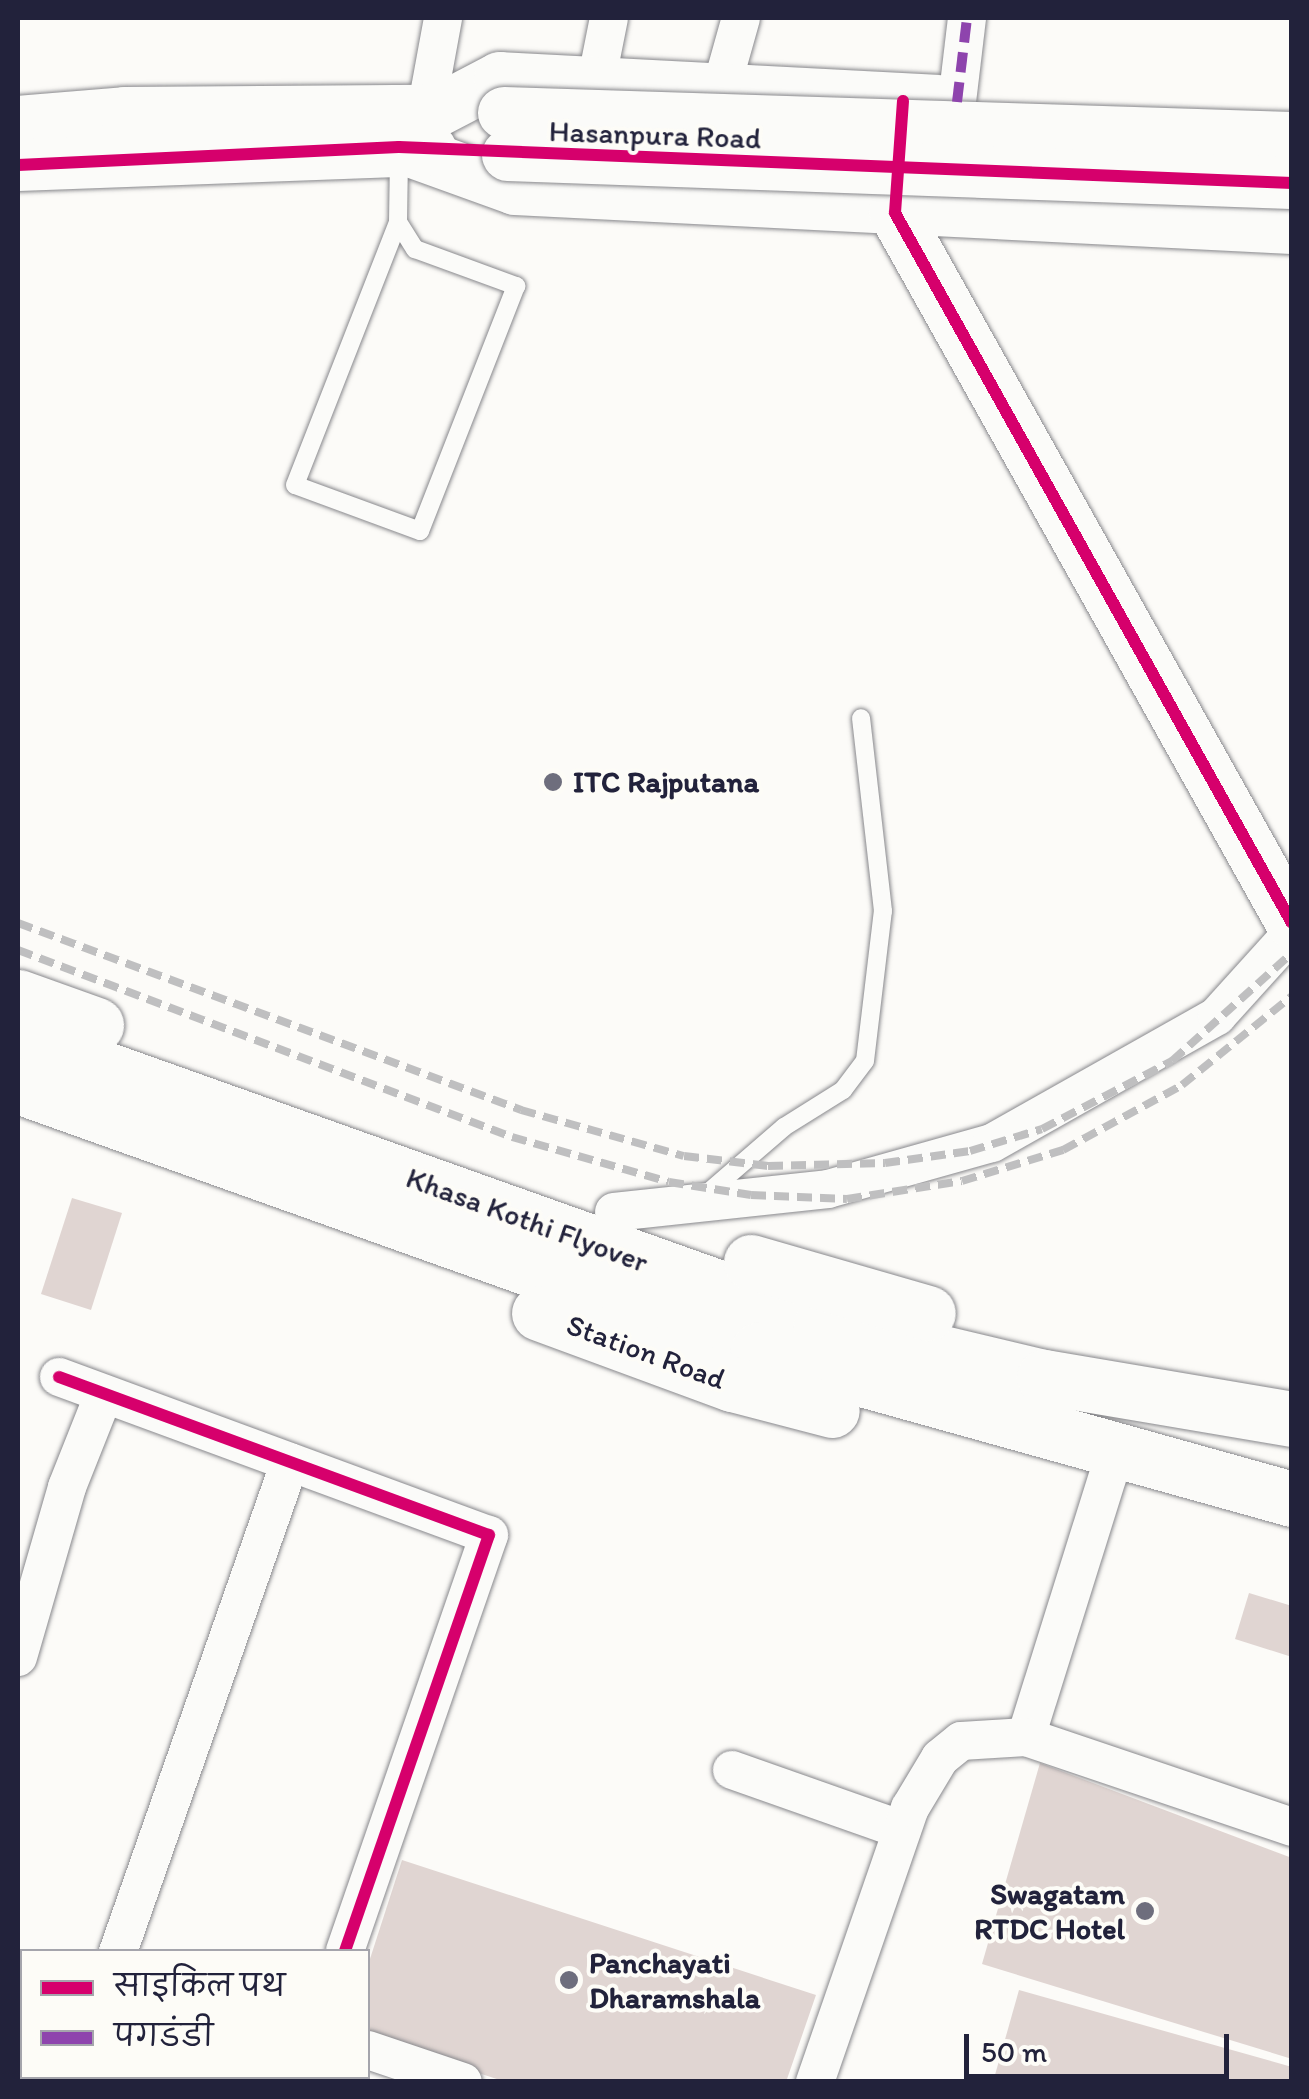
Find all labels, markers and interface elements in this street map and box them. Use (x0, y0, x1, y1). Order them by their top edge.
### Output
street label: Hasanpura Road (548, 113, 762, 157)
place label: ITC Rajputana (573, 764, 759, 800)
marker: ITC Rajputana (542, 771, 564, 793)
street label: Khasa Kothi Flyover (401, 1160, 653, 1280)
street label: Station Road (562, 1307, 730, 1397)
place label: Swagatam RTDC Hotel (974, 1876, 1125, 1946)
marker: Swagatam RTDC Hotel (1134, 1900, 1156, 1922)
place label: Panchayati Dharamshala (589, 1945, 760, 2016)
legend (20, 1949, 370, 2079)
text: साइकिल पथ (114, 1967, 285, 2004)
marker: Panchayati Dharamshala (558, 1969, 580, 1991)
scale bar (969, 2014, 1234, 2076)
text: पगडंडी (114, 2017, 213, 2054)
text: 50 m (981, 2033, 1047, 2070)

